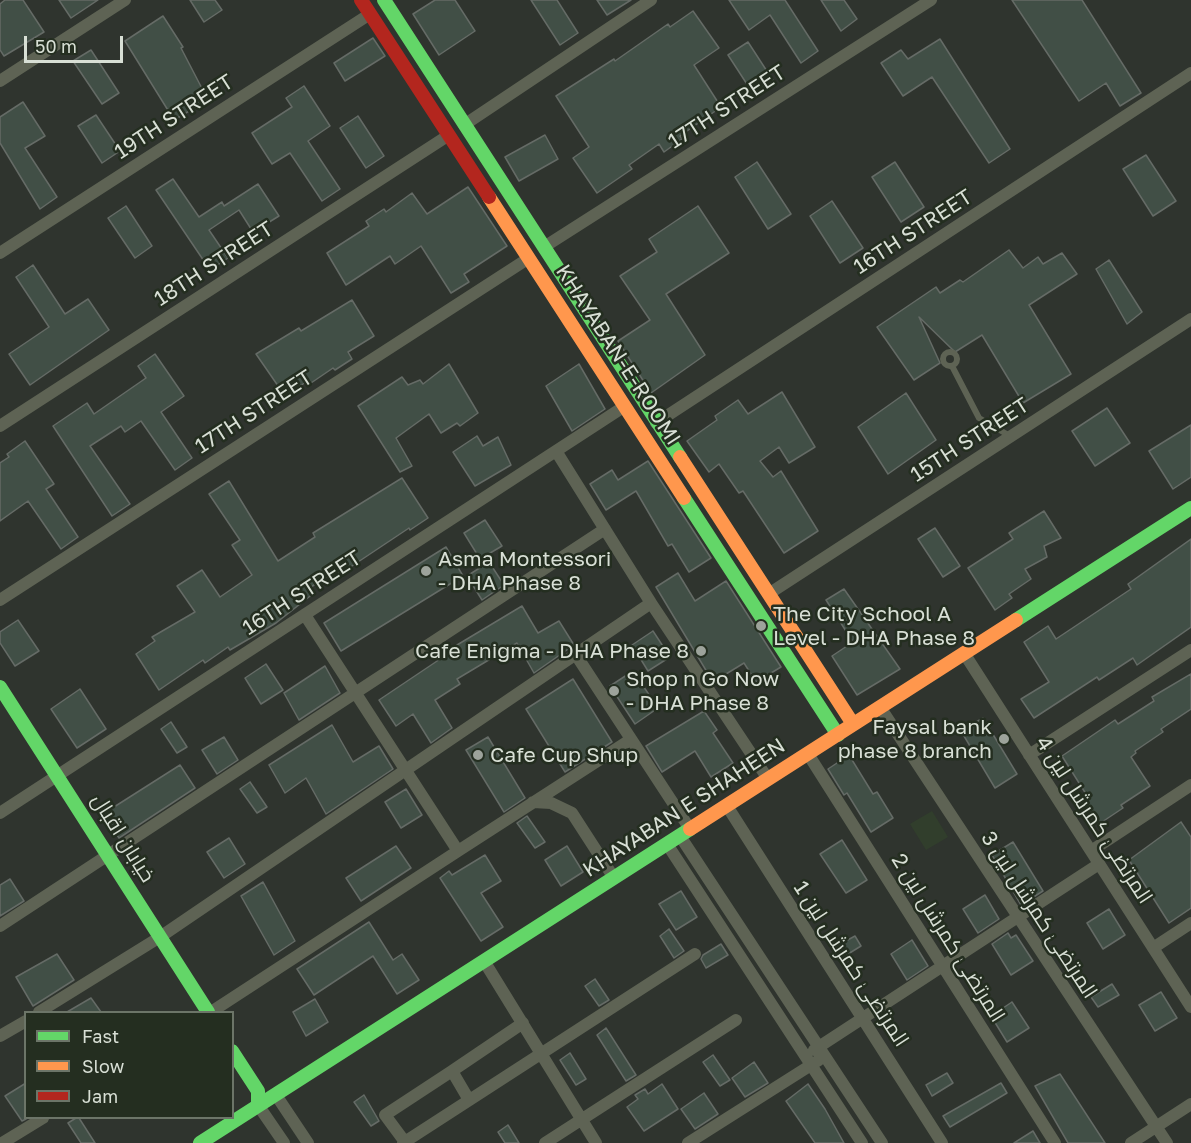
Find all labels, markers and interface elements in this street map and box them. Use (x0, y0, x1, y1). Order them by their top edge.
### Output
scale bar (27, 24, 126, 62)
text: 50 m (35, 35, 77, 57)
street label: 17TH STREET (664, 60, 790, 154)
street label: 19TH STREET (110, 69, 238, 165)
street label: 16TH STREET (849, 184, 977, 280)
street label: 18TH STREET (150, 216, 278, 312)
street label: KHAYABAN-E-ROOMI (550, 260, 686, 450)
street label: 17TH STREET (191, 365, 317, 459)
street label: 15TH STREET (906, 392, 1034, 488)
street label: 16TH STREET (238, 545, 366, 641)
place label: Asma Montessori - DHA Phase 8 (438, 546, 611, 596)
marker: Asma Montessori - DHA Phase 8 (419, 564, 433, 578)
place label: The City School A Level - DHA Phase 8 (773, 601, 975, 651)
marker: The City School A Level - DHA Phase 8 (754, 619, 768, 633)
place label: Cafe Enigma - DHA Phase 8 (415, 638, 689, 664)
marker: Cafe Enigma - DHA Phase 8 (694, 644, 708, 658)
place label: Shop n Go Now - DHA Phase 8 (626, 666, 779, 716)
marker: Shop n Go Now - DHA Phase 8 (607, 684, 621, 698)
place label: Faysal bank phase 8 branch (838, 714, 992, 764)
street label: المرتضیٰ کمرشل لین 4 (1030, 731, 1158, 909)
marker: Faysal bank phase 8 branch (997, 732, 1011, 746)
street label: KHAYABAN E SHAHEEN (578, 733, 790, 883)
place label: Cafe Cup Shup (490, 742, 638, 768)
marker: Cafe Cup Shup (471, 748, 485, 762)
street label: خیابان اقبال (86, 789, 160, 887)
street label: المرتضیٰ کمرشل لین 3 (976, 827, 1102, 1003)
street label: المرتضیٰ کمرشل لین 2 (886, 849, 1010, 1027)
street label: المرتضیٰ کمرشل لین 1 (788, 877, 914, 1051)
legend (24, 1011, 234, 1119)
text: Fast (82, 1025, 119, 1047)
text: Slow (82, 1055, 124, 1077)
text: Jam (82, 1085, 118, 1107)

